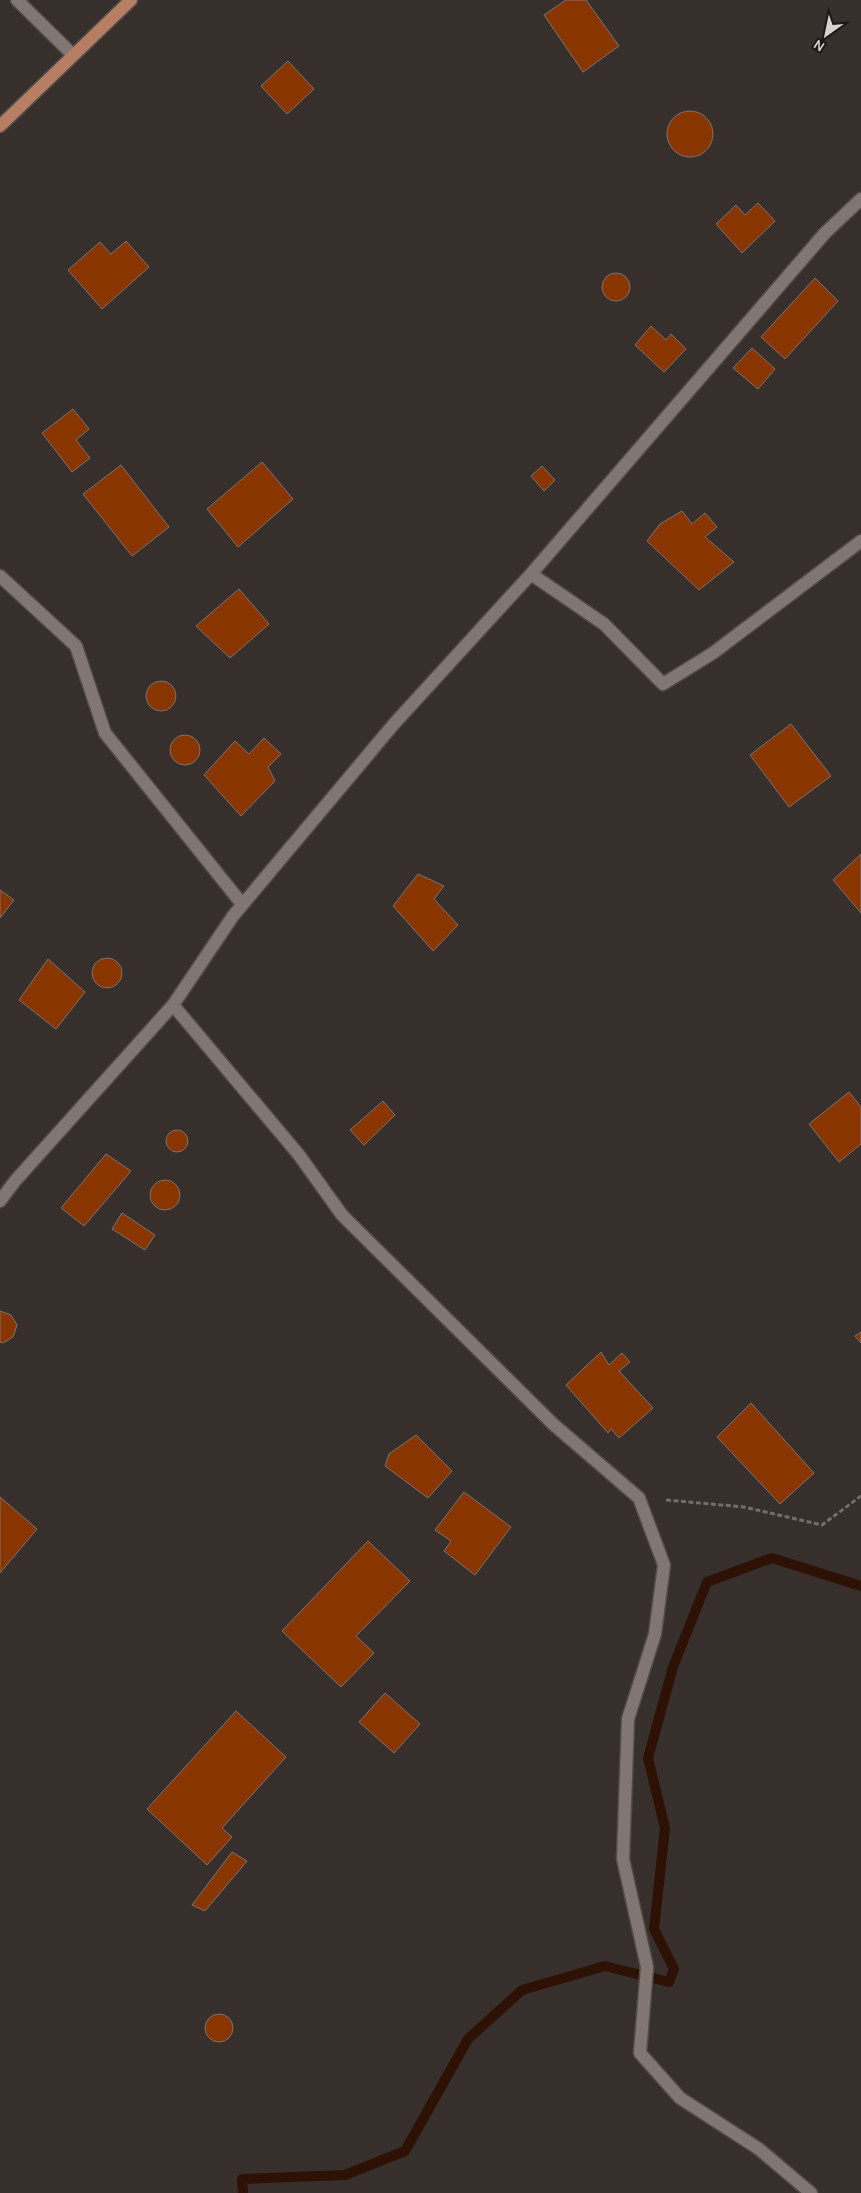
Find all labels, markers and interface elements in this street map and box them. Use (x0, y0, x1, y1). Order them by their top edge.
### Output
north arrow (801, 10, 851, 60)
text: N (810, 36, 828, 55)

